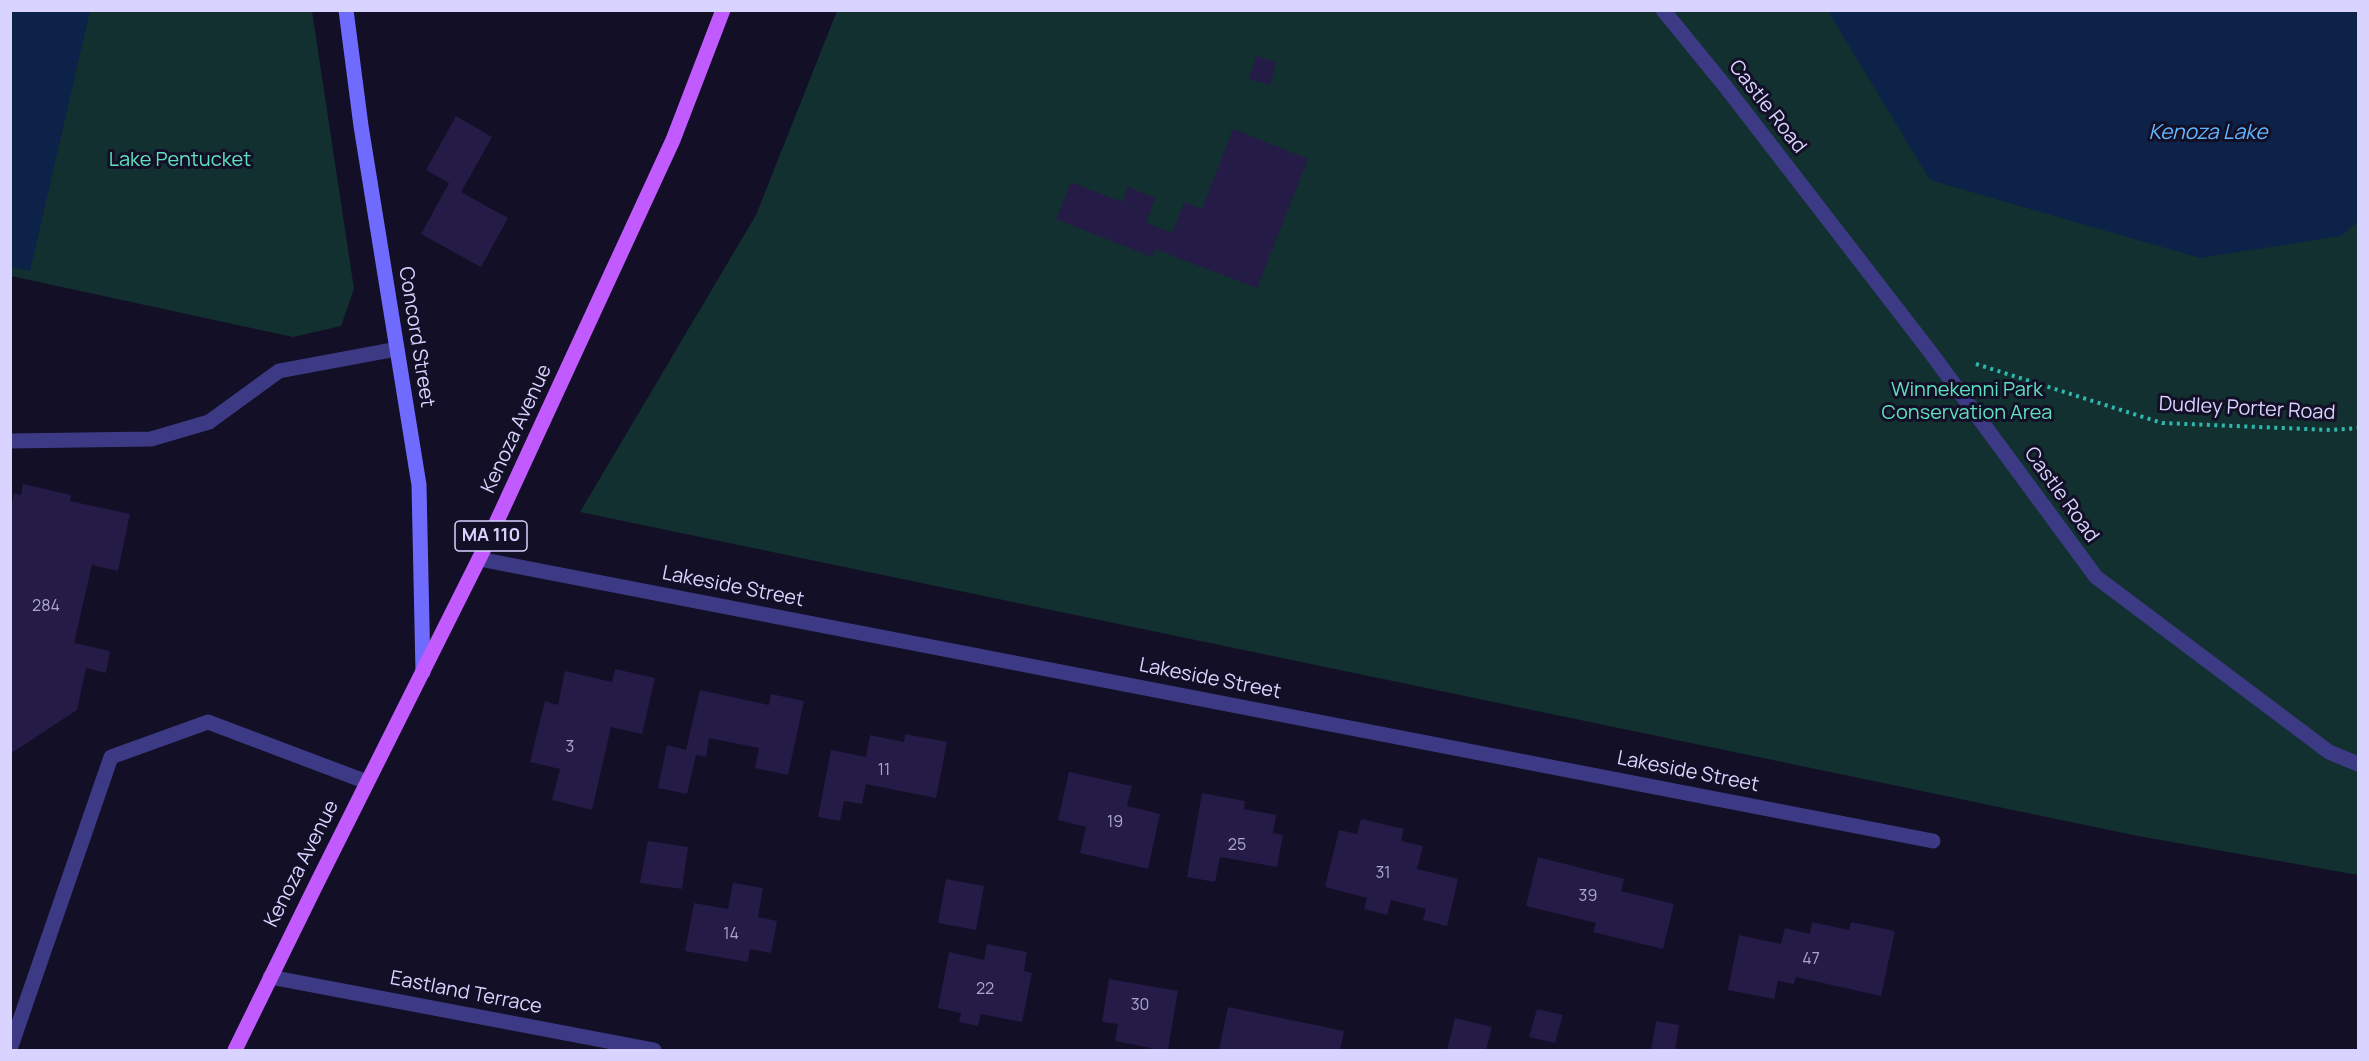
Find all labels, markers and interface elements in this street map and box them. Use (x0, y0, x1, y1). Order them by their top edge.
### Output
street label: Castle Road (1723, 56, 1811, 158)
water label: Kenoza Lake (2148, 120, 2268, 146)
park label: Lake Pentucket (109, 148, 251, 172)
street label: Concord Street (393, 265, 439, 409)
street label: Kenoza Avenue (477, 361, 557, 497)
park label: Winnekenni Park Conservation Area (1882, 378, 2052, 425)
street label: Dudley Porter Road (2158, 392, 2336, 426)
street label: Castle Road (2018, 443, 2104, 547)
road number: MA 110 (455, 521, 527, 551)
street label: Lakeside Street (660, 561, 806, 613)
house number: 284 (32, 597, 60, 617)
street label: Lakeside Street (1137, 653, 1283, 705)
house number: 3 (566, 738, 574, 758)
street label: Lakeside Street (1615, 746, 1761, 798)
house number: 11 (878, 761, 890, 781)
street label: Kenoza Avenue (260, 797, 344, 931)
house number: 19 (1107, 813, 1123, 833)
house number: 25 (1228, 836, 1246, 856)
house number: 31 (1375, 864, 1391, 884)
house number: 39 (1579, 887, 1597, 907)
house number: 14 (723, 925, 739, 945)
house number: 47 (1802, 950, 1820, 970)
street label: Eastland Terrace (388, 967, 544, 1019)
house number: 22 (976, 980, 994, 1000)
house number: 30 (1131, 996, 1149, 1016)

